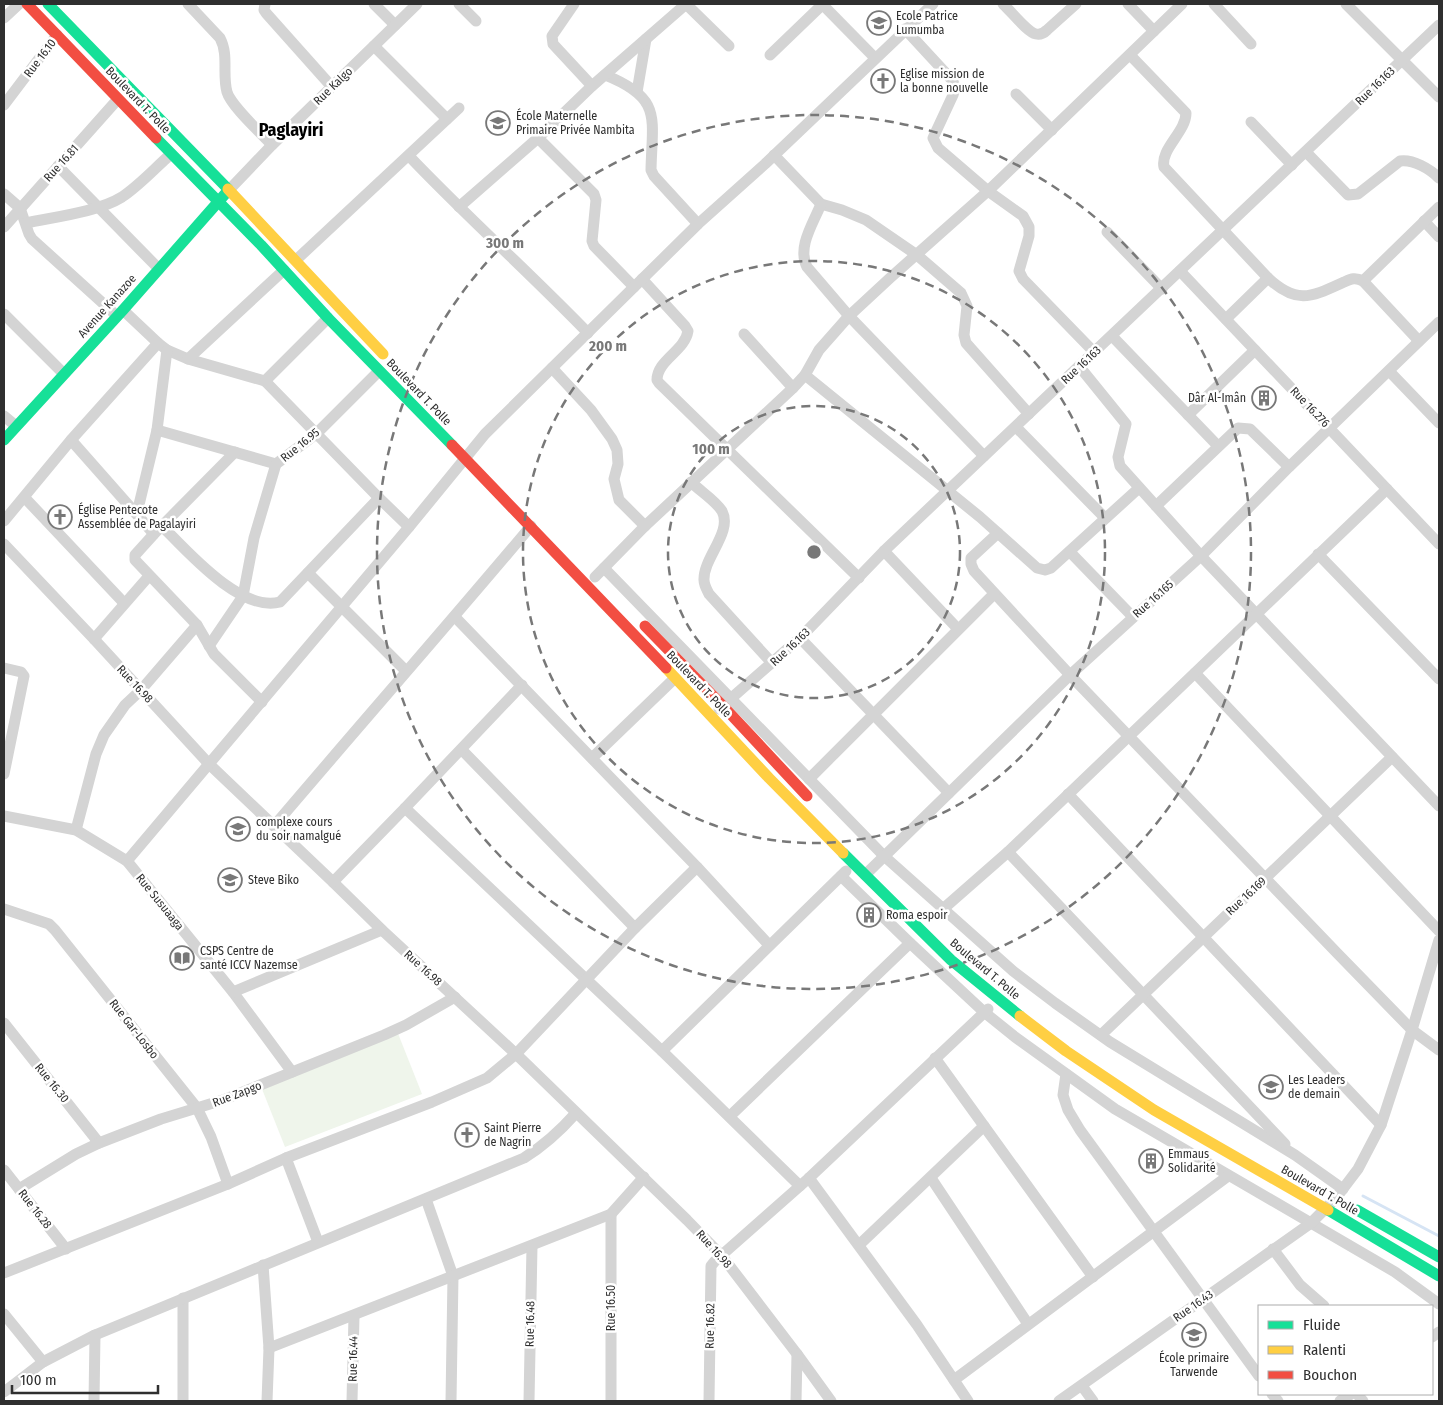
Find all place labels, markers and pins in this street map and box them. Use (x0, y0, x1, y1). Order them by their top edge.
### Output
place label: Ecole Patrice Lumumba (896, 9, 958, 37)
school or university icon: Ecole Patrice Lumumba (866, 10, 892, 36)
place label: Eglise mission de la bonne nouvelle (900, 67, 988, 95)
church icon: Eglise mission de la bonne nouvelle (870, 68, 896, 94)
place label: École Maternelle Primaire Privée Nambita (516, 108, 635, 137)
school or university icon: École Maternelle Primaire Privée Nambita (485, 110, 511, 136)
building icon: Dâr Al-Imân (1251, 385, 1277, 411)
place label: Dâr Al-Imân (1188, 391, 1246, 405)
place label: Église Pentecote Assemblée de Pagalayiri (78, 502, 196, 531)
church icon: Église Pentecote Assemblée de Pagalayiri (47, 504, 73, 530)
centre of rings (805, 543, 823, 561)
place label: complexe cours du soir namalgué (256, 815, 341, 843)
school or university icon: complexe cours du soir namalgué (225, 816, 251, 842)
school or university icon: Steve Biko (217, 867, 243, 893)
place label: Steve Biko (248, 873, 299, 887)
building icon: Roma espoir (856, 902, 882, 928)
place label: Roma espoir (886, 908, 948, 922)
place label: CSPS Centre de santé ICCV Nazemse (200, 944, 298, 972)
library icon: CSPS Centre de santé ICCV Nazemse (169, 945, 195, 971)
place label: Les Leaders de demain (1288, 1073, 1345, 1101)
school or university icon: Les Leaders de demain (1258, 1074, 1284, 1100)
place label: Saint Pierre de Nagrin (484, 1121, 541, 1149)
church icon: Saint Pierre de Nagrin (454, 1122, 480, 1148)
place label: Emmaus Solidarité (1168, 1147, 1216, 1175)
building icon: Emmaus Solidarité (1138, 1148, 1164, 1174)
school or university icon: École primaire Tarwende (1181, 1322, 1207, 1348)
place label: École primaire Tarwende (1159, 1350, 1229, 1379)

